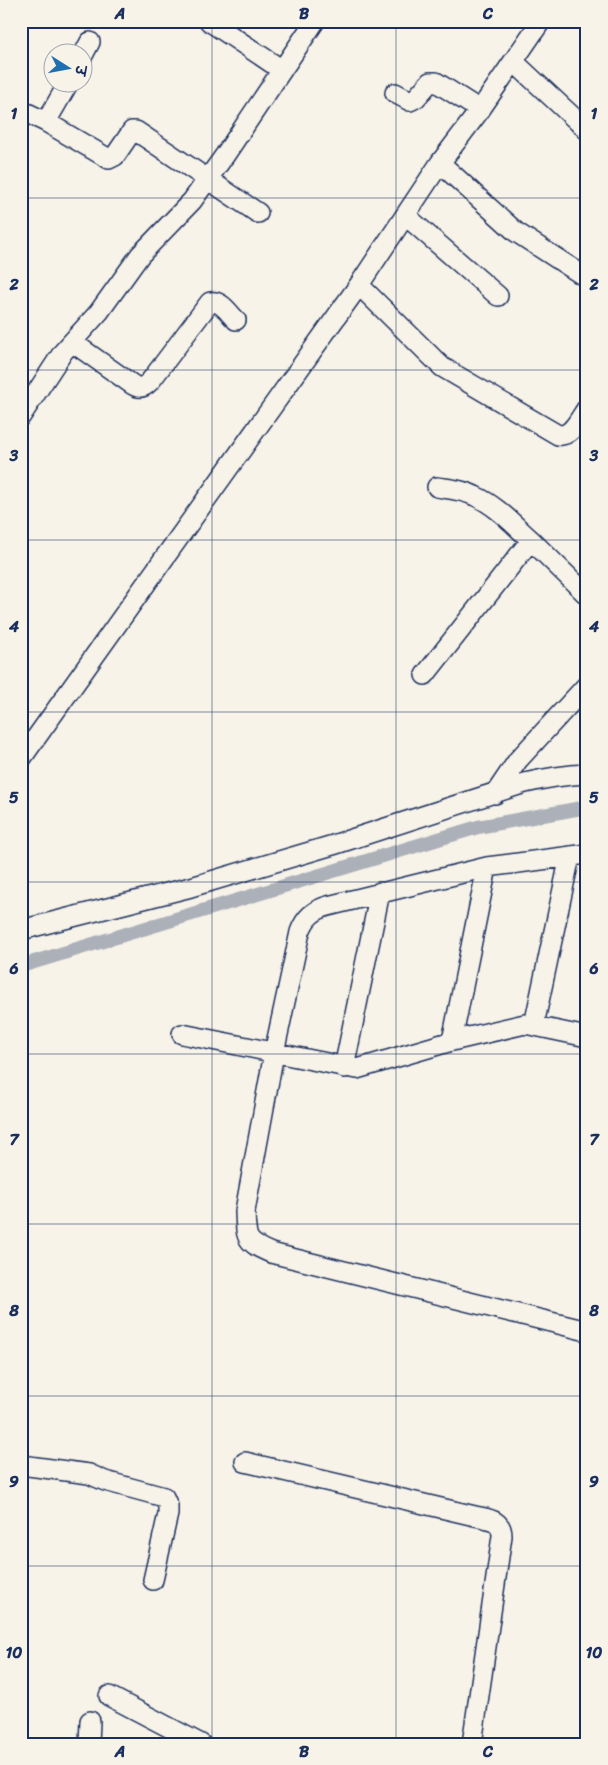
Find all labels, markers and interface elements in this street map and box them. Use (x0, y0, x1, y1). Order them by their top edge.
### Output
text: A (114, 0, 125, 28)
text: B (299, 0, 310, 28)
text: C (482, 0, 494, 28)
north arrow (42, 42, 92, 92)
text: उ (67, 61, 94, 79)
text: 1 (11, 99, 18, 128)
text: 1 (591, 99, 598, 128)
text: 2 (8, 270, 19, 299)
text: 2 (588, 270, 599, 299)
text: 3 (9, 441, 19, 470)
text: 3 (589, 441, 599, 470)
text: 4 (8, 612, 19, 641)
text: 4 (588, 612, 599, 641)
text: 5 (9, 783, 19, 812)
text: 5 (589, 783, 599, 812)
text: 6 (8, 954, 19, 983)
text: 6 (588, 954, 599, 983)
text: 7 (9, 1125, 20, 1154)
text: 7 (589, 1125, 600, 1154)
text: 8 (8, 1296, 19, 1325)
text: 8 (588, 1296, 599, 1325)
text: 9 (9, 1467, 19, 1496)
text: 9 (589, 1467, 599, 1496)
text: 10 (6, 1638, 22, 1667)
text: 10 (586, 1638, 602, 1667)
text: A (114, 1737, 125, 1765)
text: B (299, 1737, 310, 1765)
text: C (482, 1737, 494, 1765)

